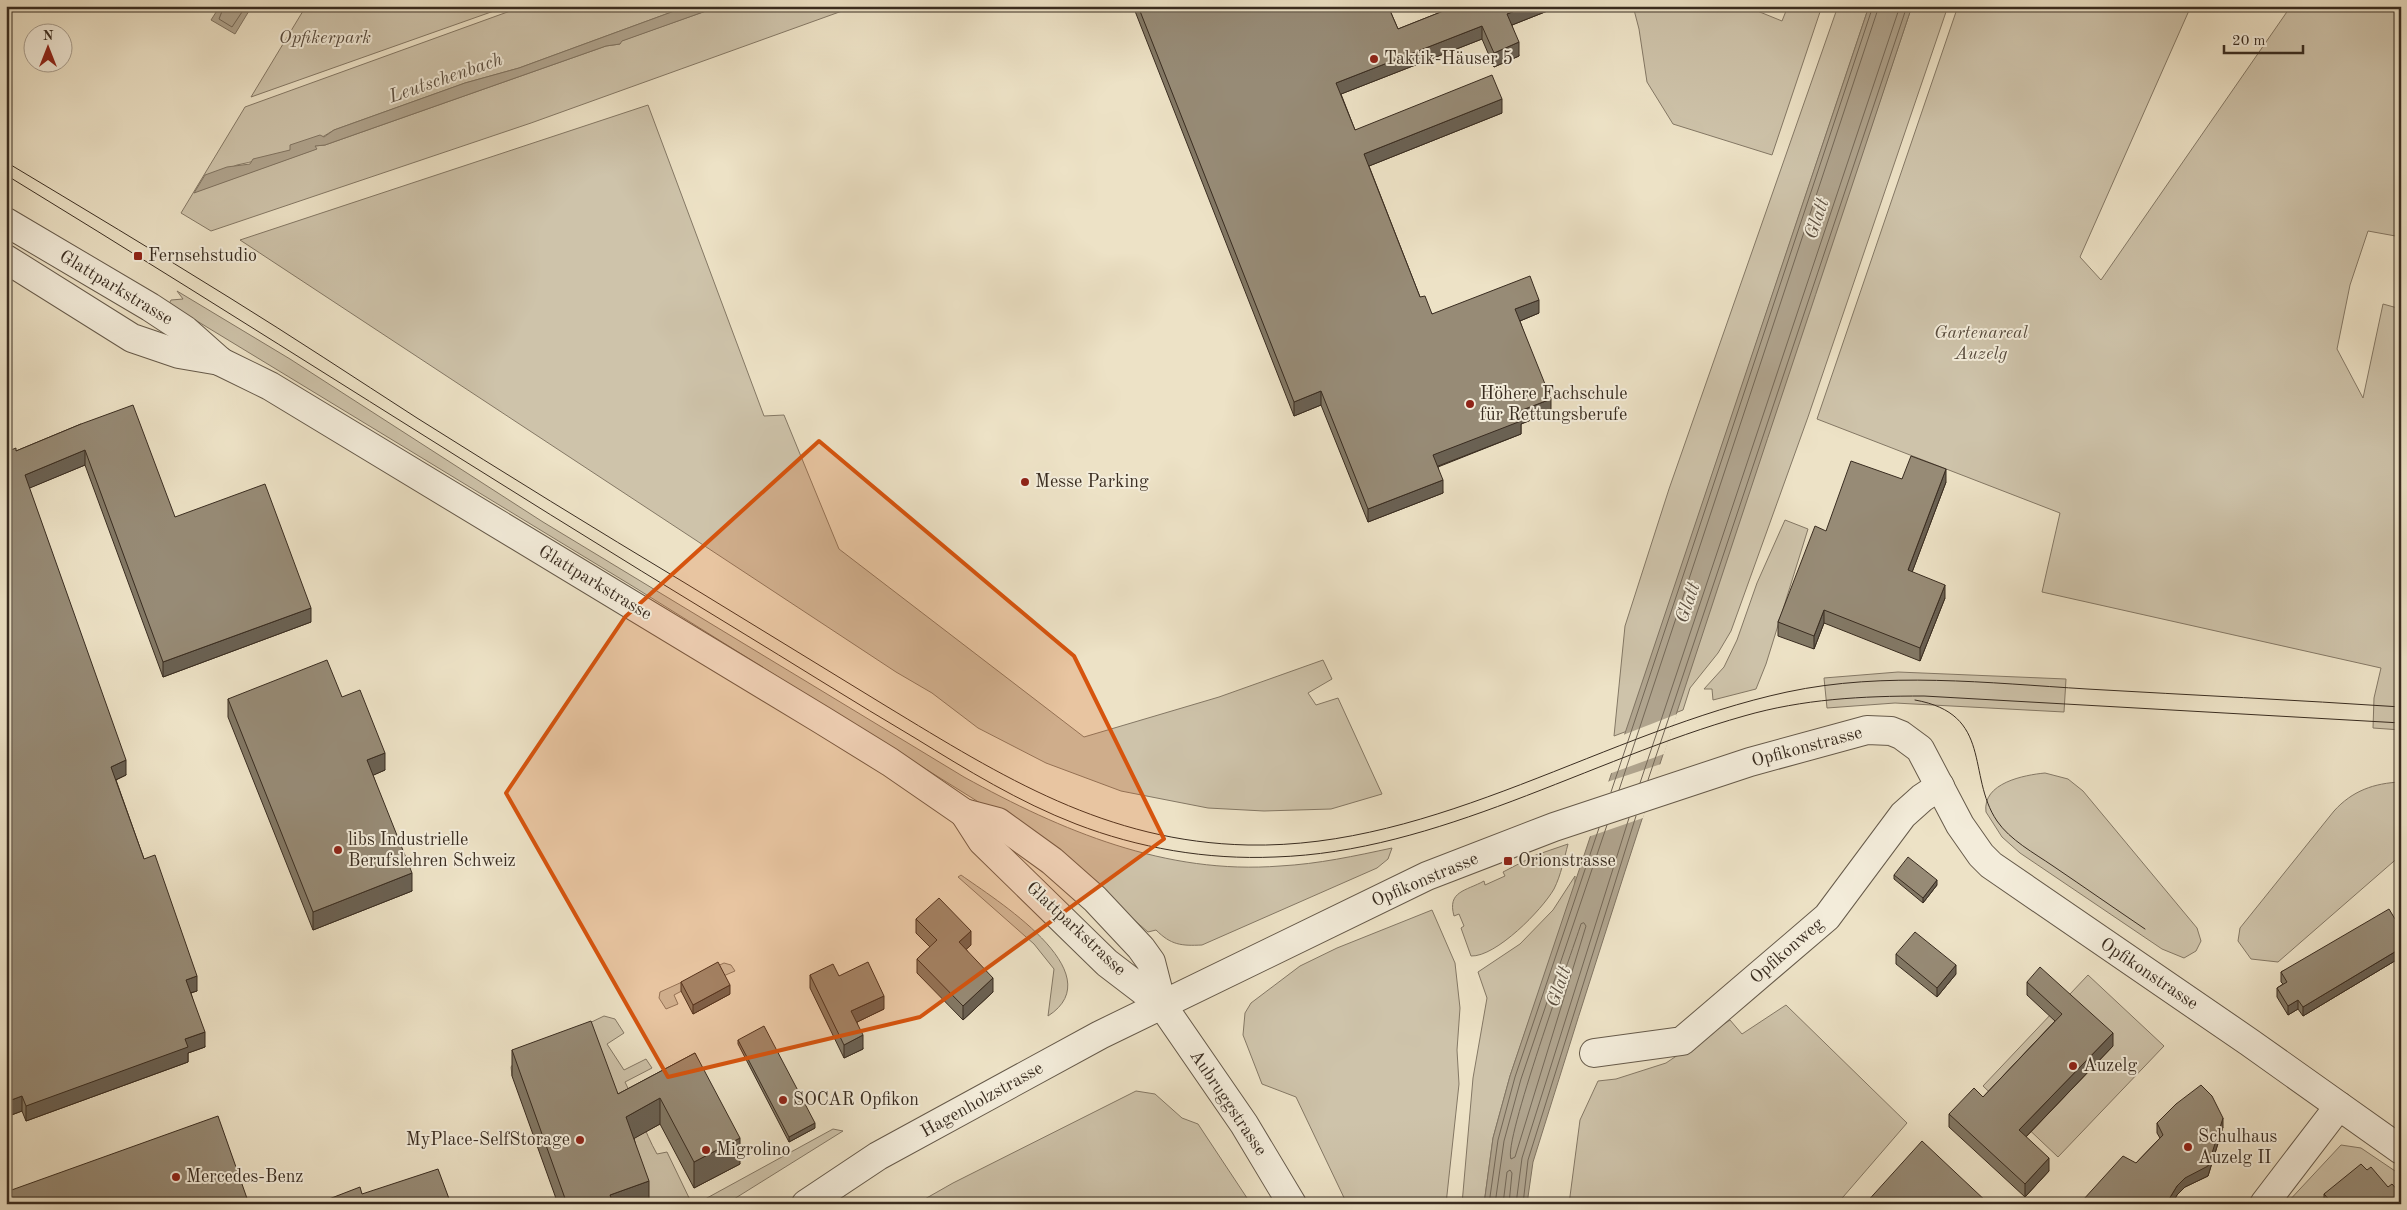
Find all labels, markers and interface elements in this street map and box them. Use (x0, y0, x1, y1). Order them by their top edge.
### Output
north arrow (22, 22, 72, 72)
scale bar (2224, 22, 2303, 54)
text: N (43, 29, 54, 43)
park label: Opfikerpark (279, 29, 371, 47)
text: 20 m (2232, 34, 2266, 49)
place label: Taktik-Häuser 5 (1384, 50, 1513, 68)
water label: Leutschenbach (386, 51, 506, 108)
marker: Taktik-Häuser 5 (1368, 53, 1380, 65)
water label: Glatt (1802, 195, 1834, 242)
street label: Glattparkstrasse (56, 247, 176, 329)
place label: Fernsehstudio (148, 247, 257, 265)
marker: Fernsehstudio (132, 250, 144, 262)
park label: Gartenareal Auzelg (1934, 324, 2029, 363)
place label: Höhere Fachschule für Rettungsberufe (1480, 385, 1628, 424)
marker: Höhere Fachschule für Rettungsberufe (1464, 398, 1476, 410)
place label: Messe Parking (1035, 473, 1149, 491)
marker: Messe Parking (1019, 476, 1031, 488)
street label: Glattparkstrasse (535, 542, 655, 624)
water label: Glatt (1673, 579, 1705, 626)
street label: Opfikonstrasse (1750, 724, 1864, 770)
place label: libs Industrielle Berufslehren Schweiz (348, 831, 516, 870)
marker: libs Industrielle Berufslehren Schweiz (332, 844, 344, 856)
street label: Opfikonstrasse (1369, 849, 1481, 911)
place label: Orionstrasse (1518, 852, 1616, 870)
marker: Orionstrasse (1502, 855, 1514, 867)
street label: Glattparkstrasse (1023, 879, 1129, 979)
street label: Opfikonweg (1747, 914, 1827, 988)
street label: Opfikonstrasse (2097, 935, 2201, 1013)
water label: Glatt (1544, 963, 1576, 1010)
street label: Aubruggstrasse (1186, 1047, 1270, 1159)
place label: Auzelg (2083, 1057, 2137, 1075)
street label: Hagenholzstrasse (918, 1059, 1046, 1141)
marker: Auzelg (2067, 1060, 2079, 1072)
place label: SOCAR Opfikon (793, 1091, 919, 1109)
marker: SOCAR Opfikon (777, 1094, 789, 1106)
place label: Schulhaus Auzelg II (2198, 1128, 2278, 1167)
place label: MyPlace-SelfStorage (406, 1131, 570, 1149)
marker: MyPlace-SelfStorage (574, 1134, 586, 1146)
place label: Migrolino (716, 1141, 790, 1159)
marker: Schulhaus Auzelg II (2182, 1141, 2194, 1153)
marker: Migrolino (700, 1144, 712, 1156)
place label: Mercedes-Benz (186, 1168, 303, 1186)
marker: Mercedes-Benz (170, 1171, 182, 1183)

